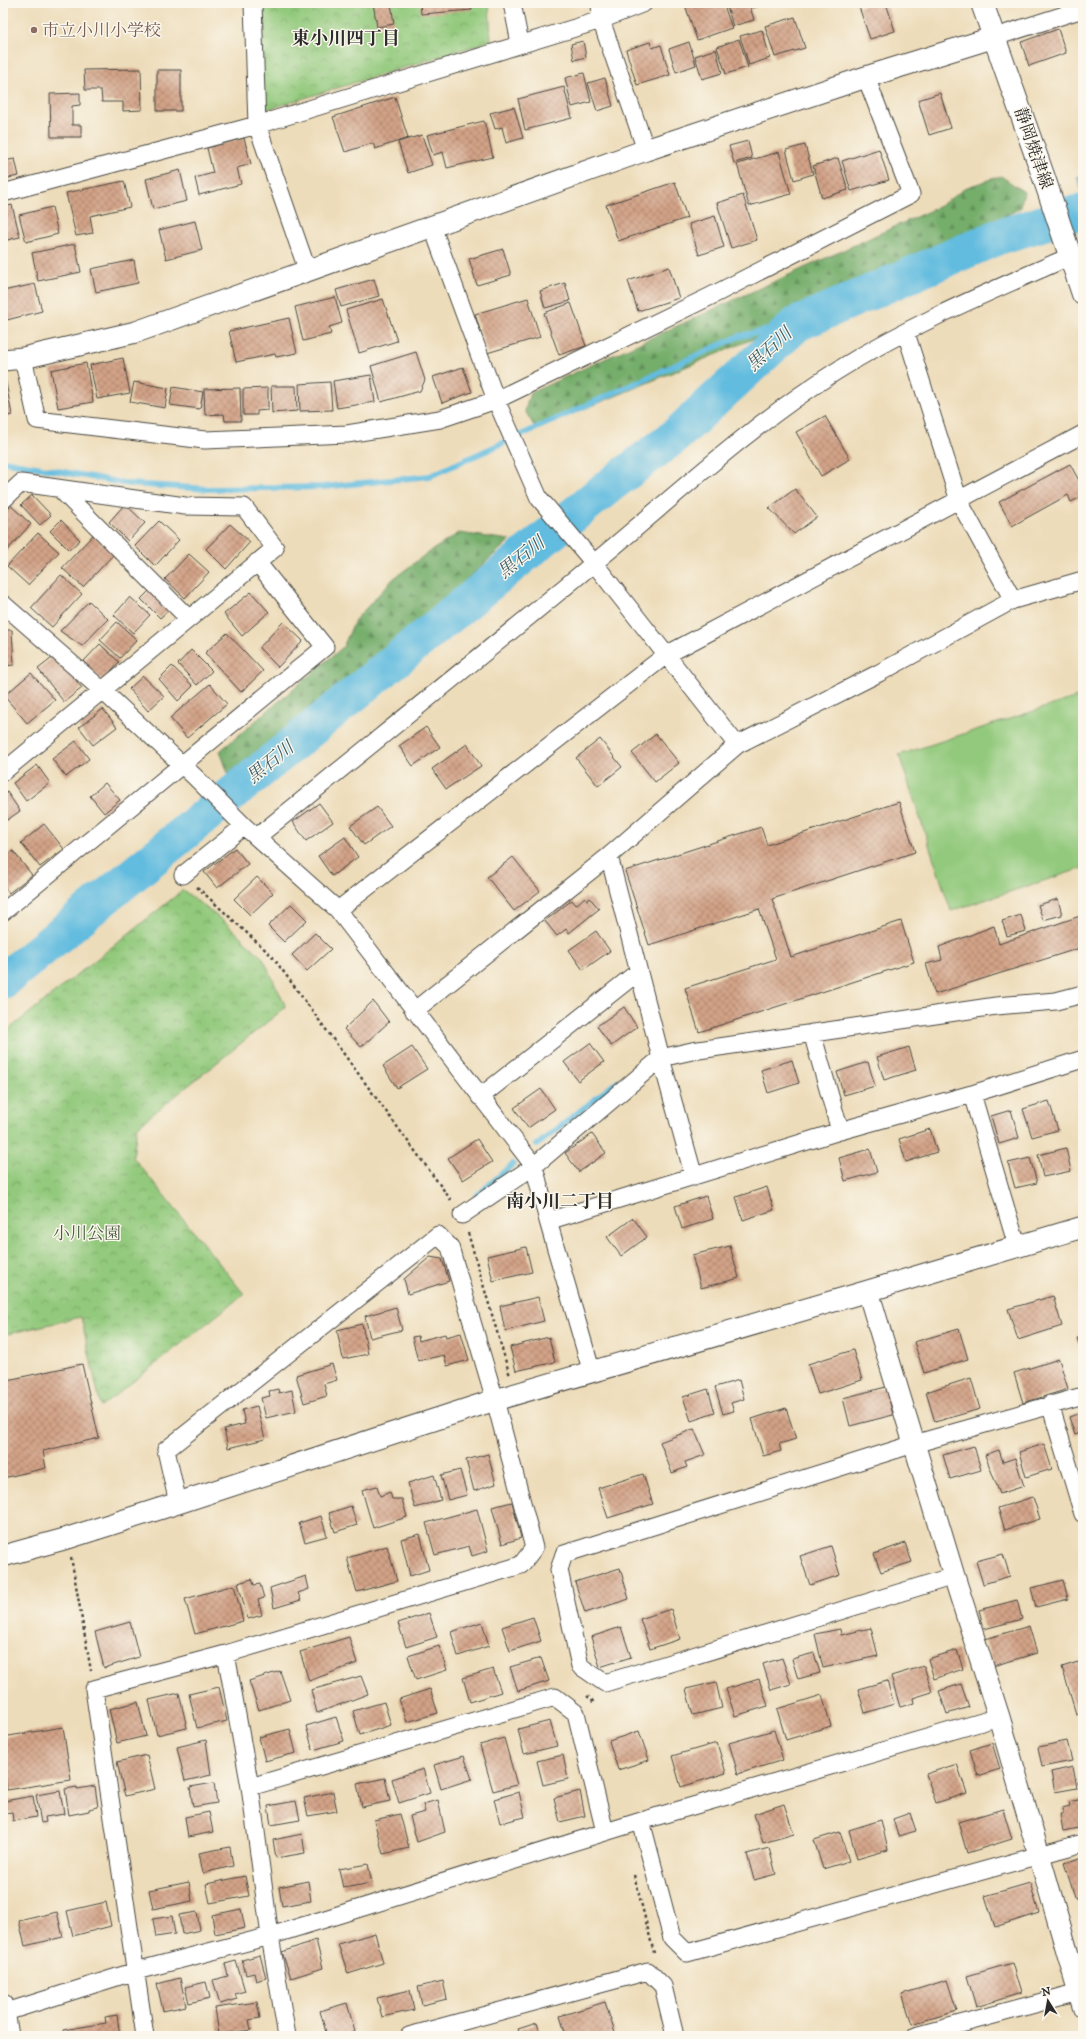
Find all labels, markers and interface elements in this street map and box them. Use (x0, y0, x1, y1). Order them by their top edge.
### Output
place label: 市立小川小学校 (42, 20, 161, 42)
marker: 市立小川小学校 (29, 25, 39, 35)
district label: 東小川四丁目 (292, 28, 400, 50)
street label: 静岡焼津線 (1009, 105, 1057, 192)
water label: 黒石川 (742, 322, 798, 376)
water label: 黒石川 (494, 531, 551, 583)
water label: 黒石川 (243, 736, 300, 788)
district label: 南小川二丁目 (506, 1191, 614, 1213)
park label: 小川公園 (53, 1223, 121, 1245)
north arrow (1028, 1981, 1068, 2021)
text: N (1041, 1984, 1052, 2000)

